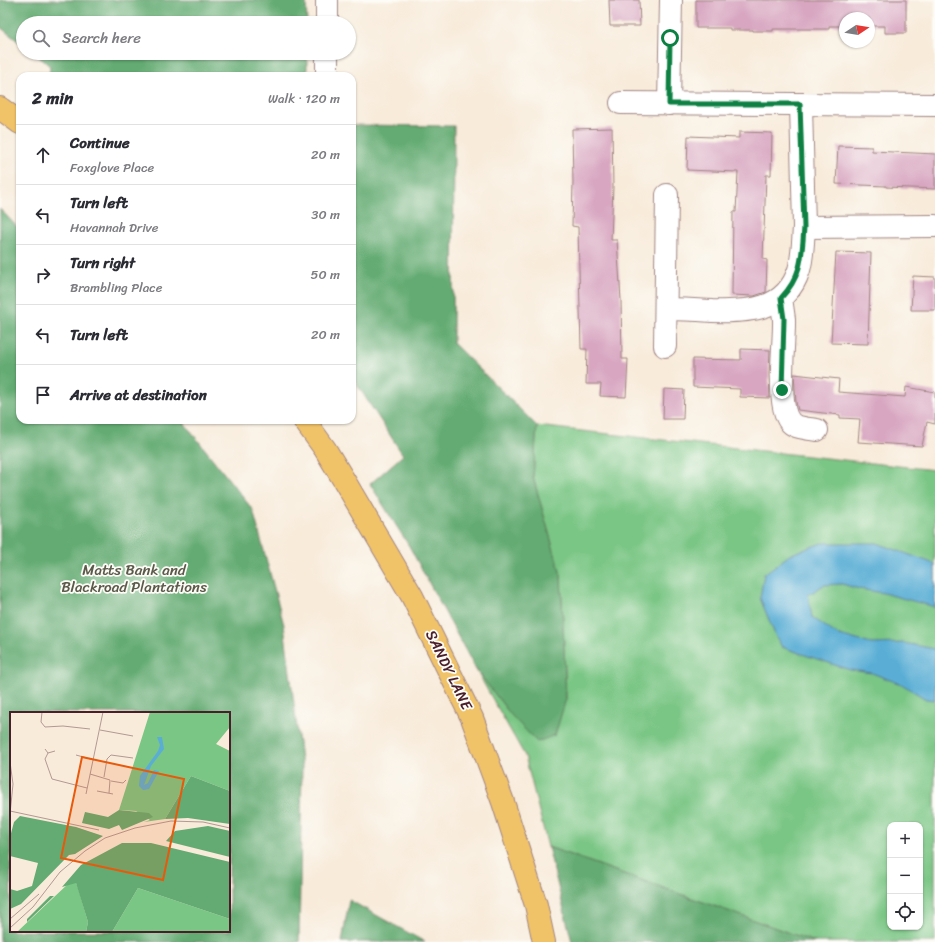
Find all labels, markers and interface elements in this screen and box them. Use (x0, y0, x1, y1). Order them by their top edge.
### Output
north arrow (839, 12, 875, 48)
search box (16, 16, 356, 60)
text: Search here (62, 25, 141, 51)
icon: search (30, 27, 52, 49)
route start (661, 29, 679, 47)
text: 2 min (32, 83, 73, 113)
text: Walk · 120 m (268, 87, 340, 110)
text: Continue (70, 130, 130, 156)
text: 20 m (311, 143, 340, 166)
icon: ahead (32, 144, 54, 166)
text: Foxglove Place (70, 156, 154, 179)
text: Turn left (70, 190, 128, 216)
text: 30 m (311, 203, 340, 226)
icon: left (32, 204, 54, 226)
text: Havannah Drive (70, 216, 159, 239)
text: Turn right (70, 250, 135, 276)
text: 50 m (310, 263, 340, 286)
icon: right (32, 264, 54, 286)
text: Brambling Place (70, 276, 163, 299)
text: Turn left (70, 322, 128, 348)
text: 20 m (311, 323, 340, 346)
icon: left (32, 324, 54, 346)
route end (773, 381, 791, 399)
text: Arrive at destination (70, 382, 207, 408)
icon: arrive (32, 384, 54, 406)
park label: Matts Bank and Blackroad Plantations (61, 557, 207, 600)
street label: SANDY LANE (418, 625, 480, 716)
inset map (10, 712, 230, 932)
map controls (887, 822, 923, 930)
button: + (887, 822, 923, 858)
button: − (887, 858, 923, 894)
button: locate (887, 894, 923, 930)

